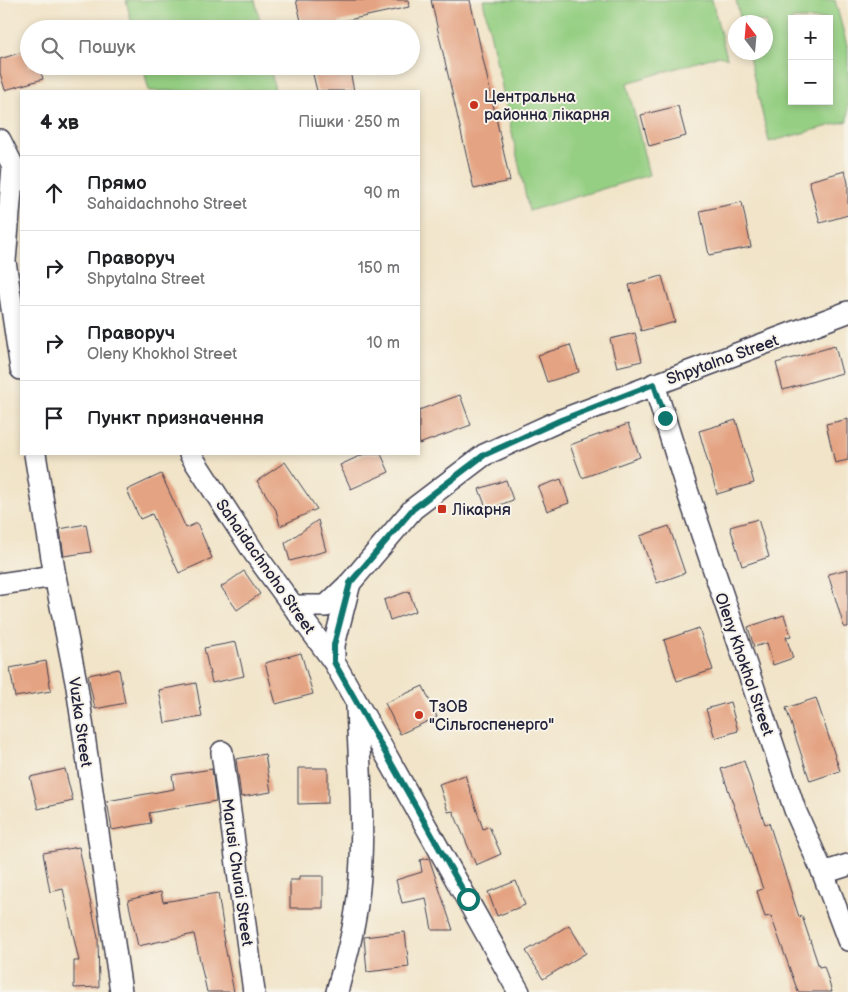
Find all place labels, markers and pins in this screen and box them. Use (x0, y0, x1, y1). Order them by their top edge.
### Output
place label: Центральна районна лікарня (484, 88, 610, 125)
marker: Центральна районна лікарня (468, 99, 480, 111)
place label: Лікарня (451, 501, 511, 520)
marker: Лікарня (436, 503, 448, 515)
place label: ТзОВ "Сільгоспенерго" (429, 698, 554, 735)
marker: ТзОВ "Сільгоспенерго" (413, 709, 425, 721)

